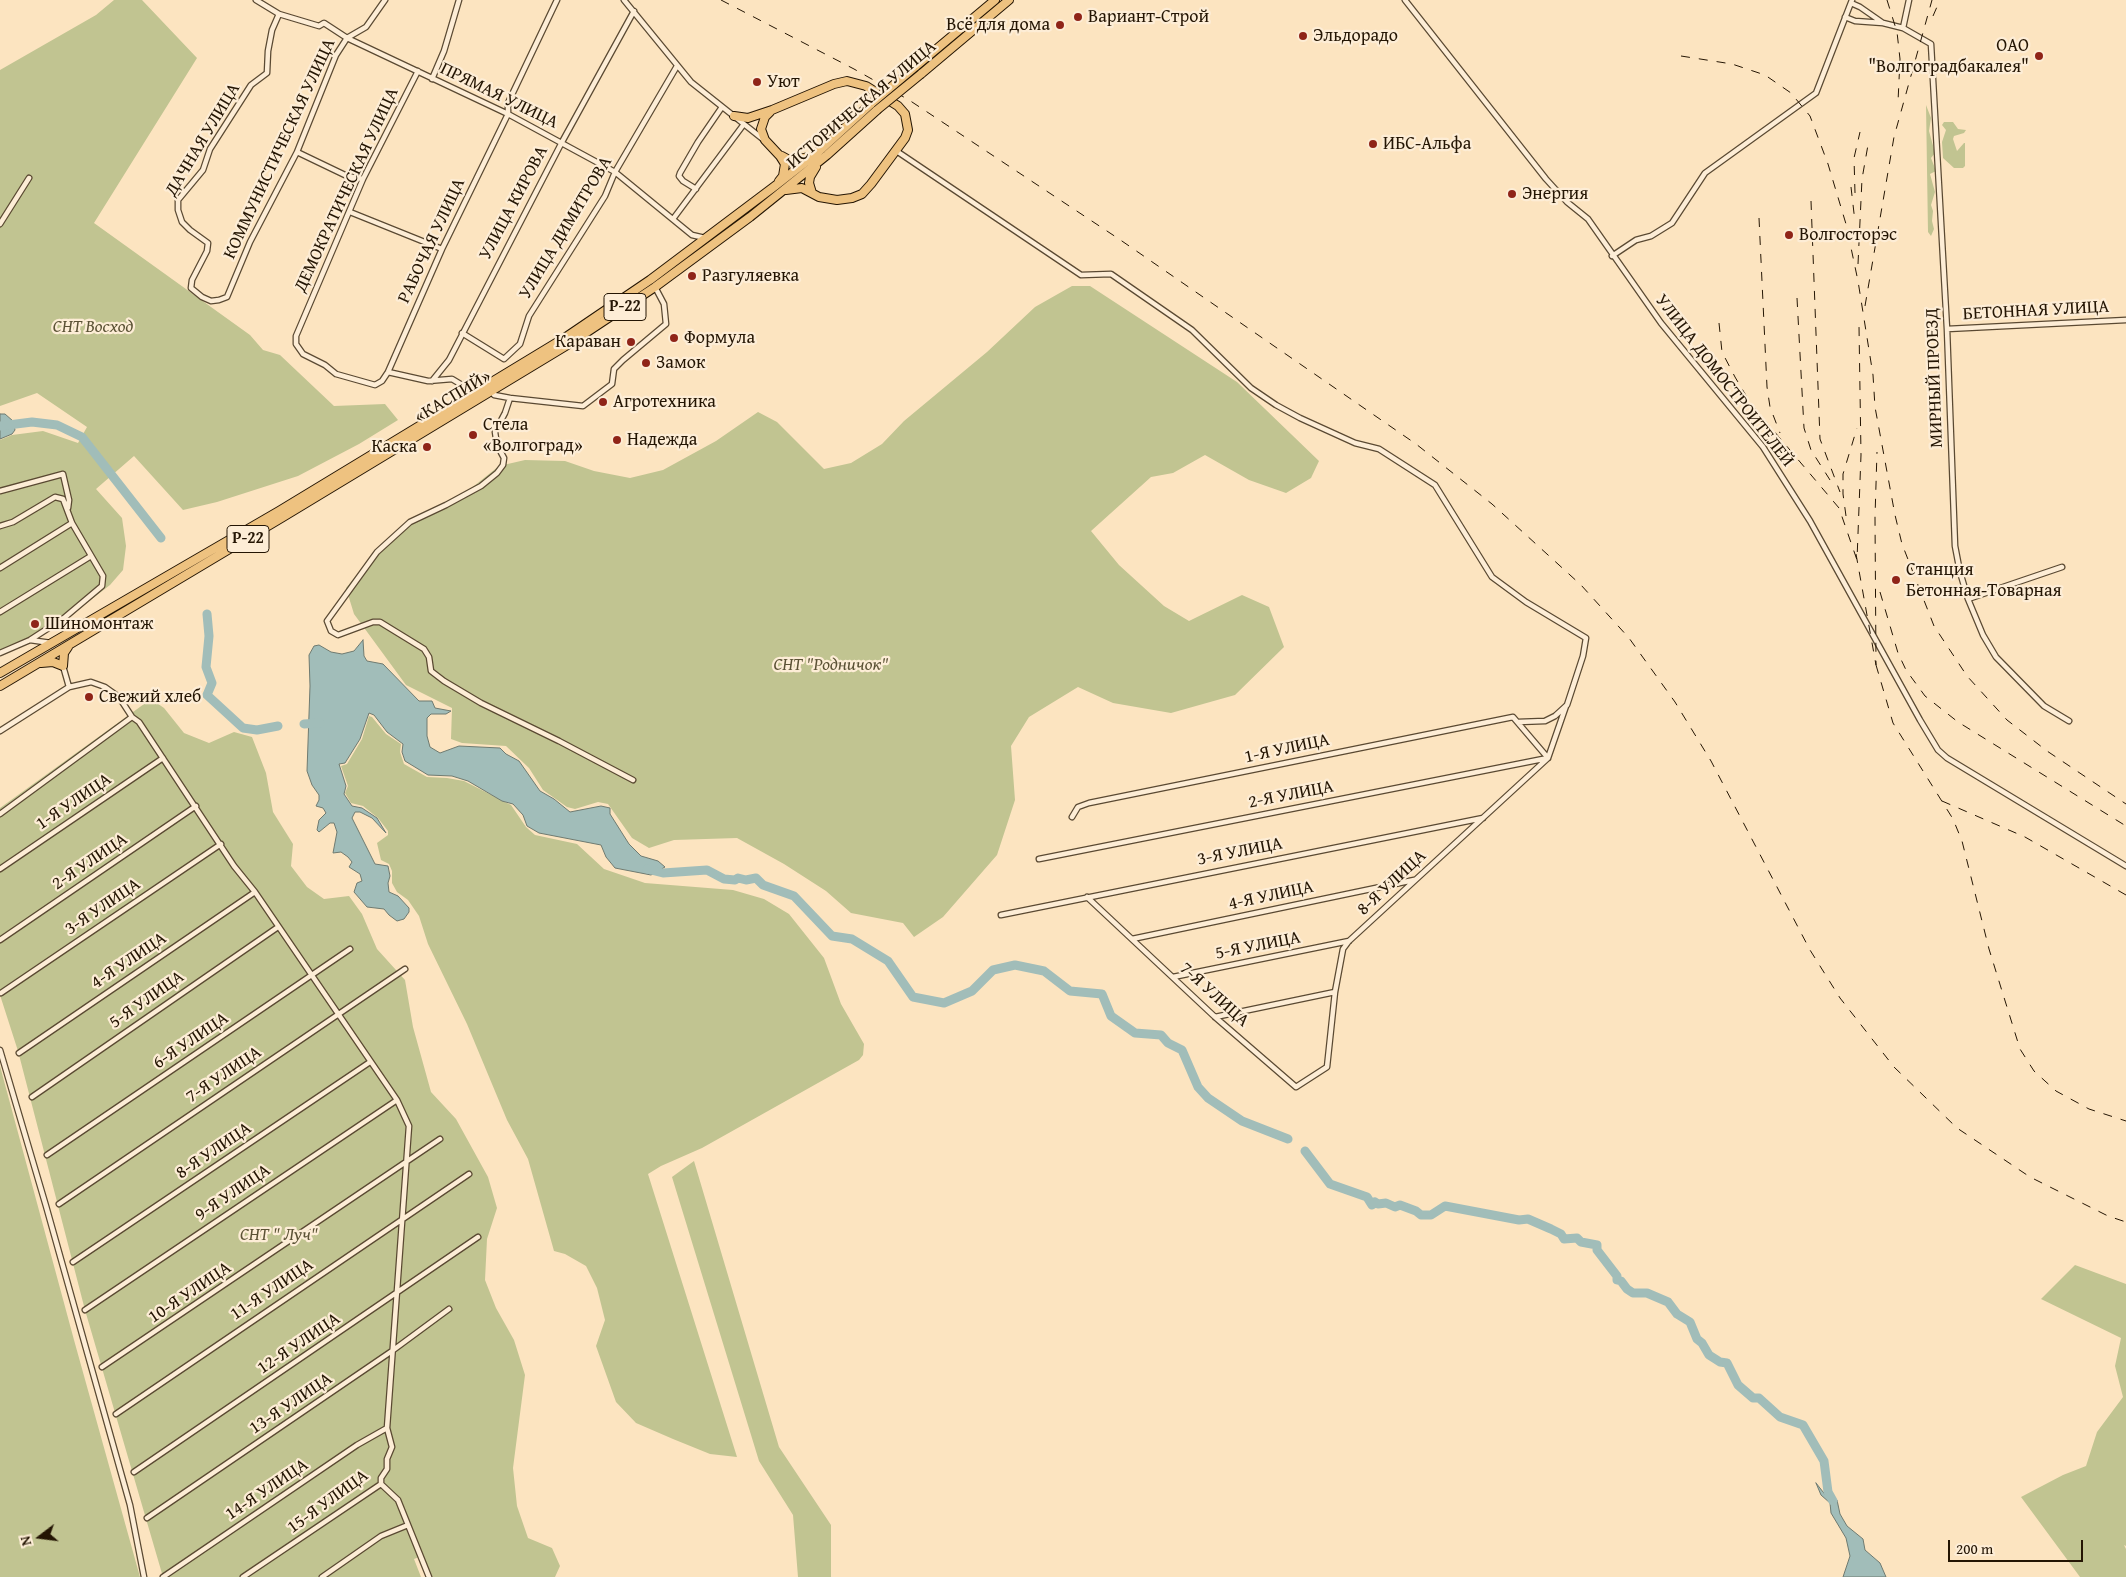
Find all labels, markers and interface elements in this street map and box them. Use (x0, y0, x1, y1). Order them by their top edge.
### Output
place label: Вариант-Строй (1088, 6, 1209, 28)
marker: Вариант-Строй (1072, 11, 1084, 23)
place label: Всё для дома (946, 14, 1050, 36)
marker: Всё для дома (1054, 19, 1066, 31)
place label: Эльдорадо (1313, 25, 1398, 47)
marker: Эльдорадо (1297, 30, 1309, 42)
street label: КОММУНИСТИЧЕСКАЯ УЛИЦА (219, 35, 341, 263)
place label: ОАО "Волгоградбакалея" (1868, 35, 2029, 78)
street label: ИСТОРИЧЕСКАЯ УЛИЦА (783, 36, 941, 174)
marker: ОАО "Волгоградбакалея" (2033, 50, 2045, 62)
street label: ПРЯМАЯ УЛИЦА (437, 58, 561, 134)
place label: Уют (767, 71, 800, 93)
marker: Уют (751, 76, 763, 88)
street label: ДАЧНАЯ УЛИЦА (161, 80, 245, 200)
street label: ДЕМОКРАТИЧЕСКАЯ УЛИЦА (290, 84, 404, 296)
place label: ИБС-Альфа (1383, 133, 1471, 155)
marker: ИБС-Альфа (1367, 138, 1379, 150)
street label: УЛИЦА КИРОВА (475, 142, 553, 264)
street label: УЛИЦА ДИМИТРОВА (515, 153, 617, 303)
street label: РАБОЧАЯ УЛИЦА (394, 175, 470, 307)
place label: Энергия (1522, 183, 1588, 205)
marker: Энергия (1506, 188, 1518, 200)
place label: Волгосторэс (1799, 224, 1897, 246)
marker: Волгосторэс (1783, 229, 1795, 241)
place label: Разгуляевка (702, 265, 799, 287)
marker: Разгуляевка (686, 270, 698, 282)
street label: УЛИЦА ДОМОСТРОИТЕЛЕЙ (1650, 290, 1798, 472)
road number: Р-22 (604, 294, 646, 320)
street label: БЕТОННАЯ УЛИЦА (1962, 296, 2110, 326)
street label: МИРНЫЙ ПРОЕЗД (1922, 308, 1948, 448)
park label: СНТ Восход (53, 316, 133, 338)
place label: Формула (684, 327, 755, 349)
place label: Караван (555, 331, 621, 353)
marker: Формула (668, 332, 680, 344)
marker: Караван (625, 336, 637, 348)
place label: Замок (656, 352, 705, 374)
marker: Замок (640, 357, 652, 369)
street label: «КАСПИЙ» (411, 366, 495, 428)
place label: Агротехника (613, 391, 716, 413)
marker: Агротехника (597, 396, 609, 408)
place label: Стела «Волгоград» (483, 414, 583, 456)
marker: Стела «Волгоград» (467, 429, 479, 441)
place label: Надежда (627, 429, 697, 451)
marker: Надежда (611, 434, 623, 446)
place label: Каска (371, 436, 417, 458)
marker: Каска (421, 441, 433, 453)
road number: Р-22 (227, 526, 269, 552)
place label: Станция Бетонная-Товарная (1906, 559, 2062, 602)
marker: Станция Бетонная-Товарная (1890, 574, 1902, 586)
place label: Шиномонтаж (45, 613, 153, 635)
marker: Шиномонтаж (29, 618, 41, 630)
park label: СНТ "Родничок" (773, 654, 889, 676)
place label: Свежий хлеб (99, 686, 201, 708)
marker: Свежий хлеб (83, 691, 95, 703)
street label: 1-Я УЛИЦА (1242, 729, 1332, 769)
street label: 1-Я УЛИЦА (32, 769, 116, 835)
street label: 2-Я УЛИЦА (1247, 776, 1335, 814)
street label: 2-Я УЛИЦА (48, 829, 132, 895)
street label: 3-Я УЛИЦА (1196, 833, 1284, 871)
street label: 8-Я УЛИЦА (1353, 846, 1431, 920)
street label: 3-Я УЛИЦА (61, 874, 145, 940)
street label: 4-Я УЛИЦА (1226, 876, 1316, 916)
street label: 5-Я УЛИЦА (1214, 927, 1302, 965)
street label: 4-Я УЛИЦА (87, 928, 171, 994)
street label: 7-Я УЛИЦА (1175, 958, 1253, 1032)
street label: 5-Я УЛИЦА (105, 966, 189, 1034)
street label: 6-Я УЛИЦА (149, 1008, 233, 1074)
street label: 7-Я УЛИЦА (182, 1042, 266, 1108)
street label: 8-Я УЛИЦА (172, 1118, 256, 1184)
street label: 9-Я УЛИЦА (191, 1160, 275, 1226)
park label: СНТ " Луч" (240, 1224, 318, 1246)
street label: 11-Я УЛИЦА (227, 1254, 317, 1326)
street label: 10-Я УЛИЦА (145, 1257, 235, 1329)
street label: 12-Я УЛИЦА (254, 1308, 344, 1380)
street label: 13-Я УЛИЦА (246, 1368, 336, 1440)
street label: 14-Я УЛИЦА (222, 1454, 312, 1526)
street label: 15-Я УЛИЦА (283, 1465, 373, 1539)
north arrow (15, 1512, 65, 1562)
scale bar (1951, 1530, 2086, 1562)
text: N (15, 1534, 36, 1548)
text: 200 m (1956, 1538, 1993, 1559)

